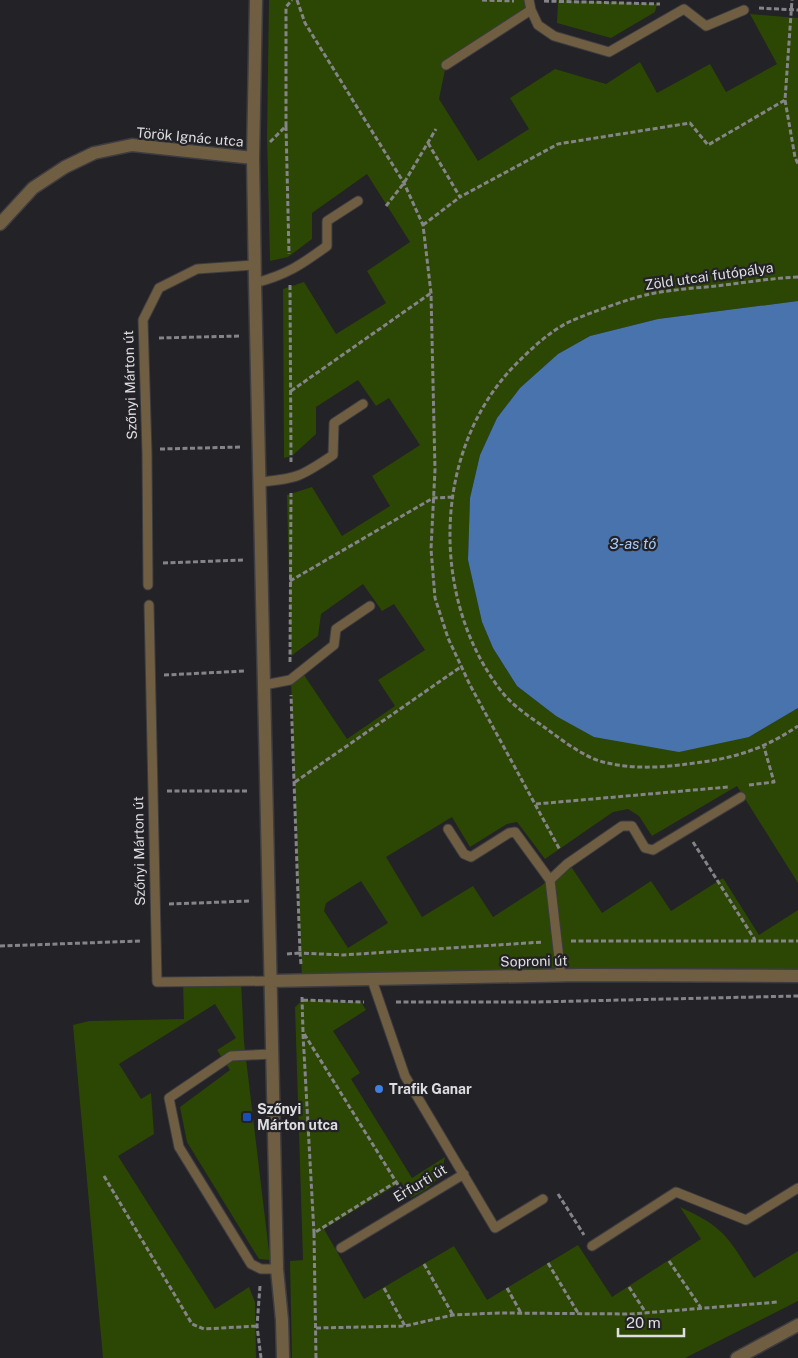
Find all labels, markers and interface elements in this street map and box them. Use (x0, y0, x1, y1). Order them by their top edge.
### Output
street label: Török Ignác utca (136, 124, 244, 150)
street label: Zöld utcai futópálya (644, 259, 774, 293)
street label: Szőnyi Márton út (120, 330, 140, 440)
water label: 3-as tó (610, 535, 656, 552)
street label: Szőnyi Márton út (130, 796, 148, 906)
street label: Soproni út (500, 952, 568, 970)
place label: Trafik Ganar (389, 1081, 472, 1097)
marker: Trafik Ganar (373, 1083, 385, 1095)
place label: Szőnyi Márton utca (257, 1101, 338, 1133)
marker: Szőnyi Márton utca (241, 1111, 253, 1123)
street label: Erfurti út (391, 1161, 449, 1205)
scale bar (618, 1306, 684, 1338)
text: 20 m (626, 1314, 661, 1331)

